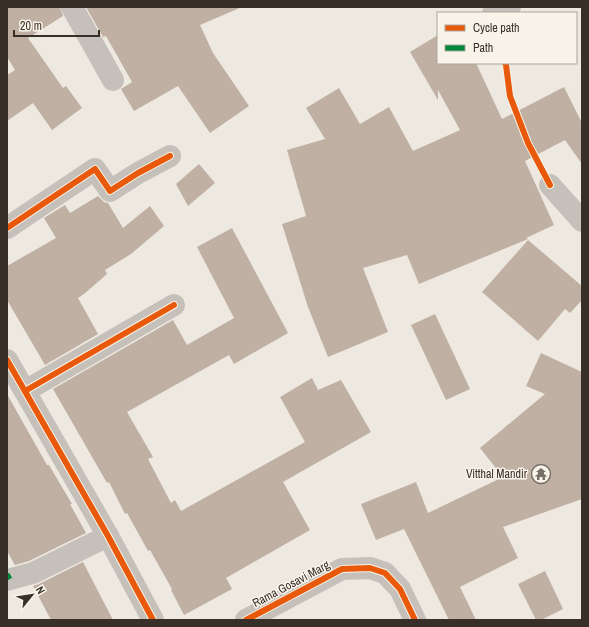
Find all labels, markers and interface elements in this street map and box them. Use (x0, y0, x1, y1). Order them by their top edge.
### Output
scale bar (14, 12, 99, 38)
legend (437, 12, 577, 64)
text: 20 m (20, 18, 42, 34)
text: Cycle path (473, 20, 520, 36)
text: Path (473, 40, 493, 56)
temple icon: Vitthal Mandir (530, 463, 552, 485)
place label: Vitthal Mandir (466, 466, 528, 482)
street label: Rama Gosavi Marg (250, 557, 333, 611)
north arrow (12, 575, 52, 615)
text: N (33, 584, 48, 596)

